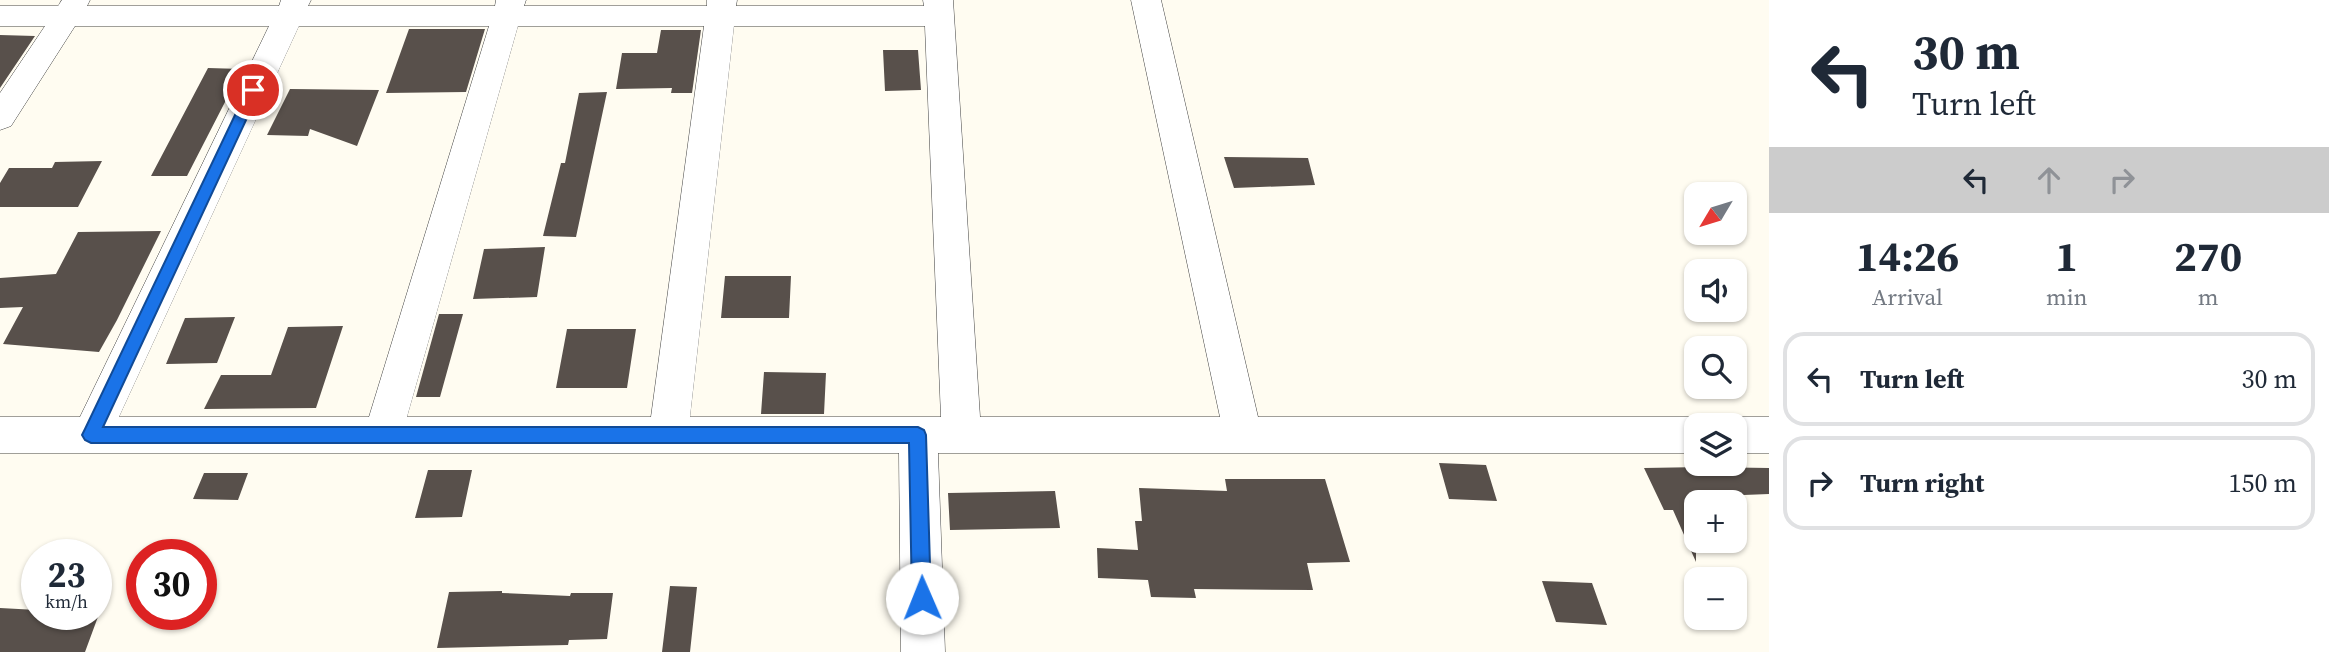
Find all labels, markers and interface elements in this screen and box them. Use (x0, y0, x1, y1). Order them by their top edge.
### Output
text: 30 m (1912, 18, 2020, 85)
icon: left (1797, 28, 1888, 119)
pin (223, 60, 283, 120)
icon: arrive (234, 71, 272, 109)
text: Turn left (1912, 82, 2036, 126)
icon: left (1957, 161, 1995, 199)
icon: ahead (2030, 161, 2068, 199)
icon: right (2103, 161, 2141, 199)
north arrow (1684, 182, 1746, 245)
map controls (1684, 182, 1747, 630)
text: 14:26 (1856, 227, 1959, 285)
text: 1 (2055, 227, 2078, 285)
text: 270 (2174, 227, 2242, 285)
button: sound (1684, 259, 1747, 322)
text: Arrival (1872, 281, 1943, 313)
text: min (2046, 281, 2087, 313)
text: m (2198, 281, 2219, 313)
button: search (1684, 336, 1747, 399)
icon: left (1801, 360, 1839, 398)
text: Turn left (1860, 361, 1964, 397)
text: 30 m (2242, 361, 2297, 397)
button: layers (1684, 413, 1747, 476)
icon: right (1801, 464, 1839, 502)
text: Turn right (1860, 465, 1984, 501)
text: 150 m (2229, 465, 2297, 501)
button: + (1684, 490, 1747, 553)
speed limit sign: 30 (126, 539, 217, 630)
text: 23 (48, 551, 85, 599)
position arrow (885, 561, 959, 635)
button: − (1684, 567, 1747, 630)
text: km/h (45, 589, 88, 614)

